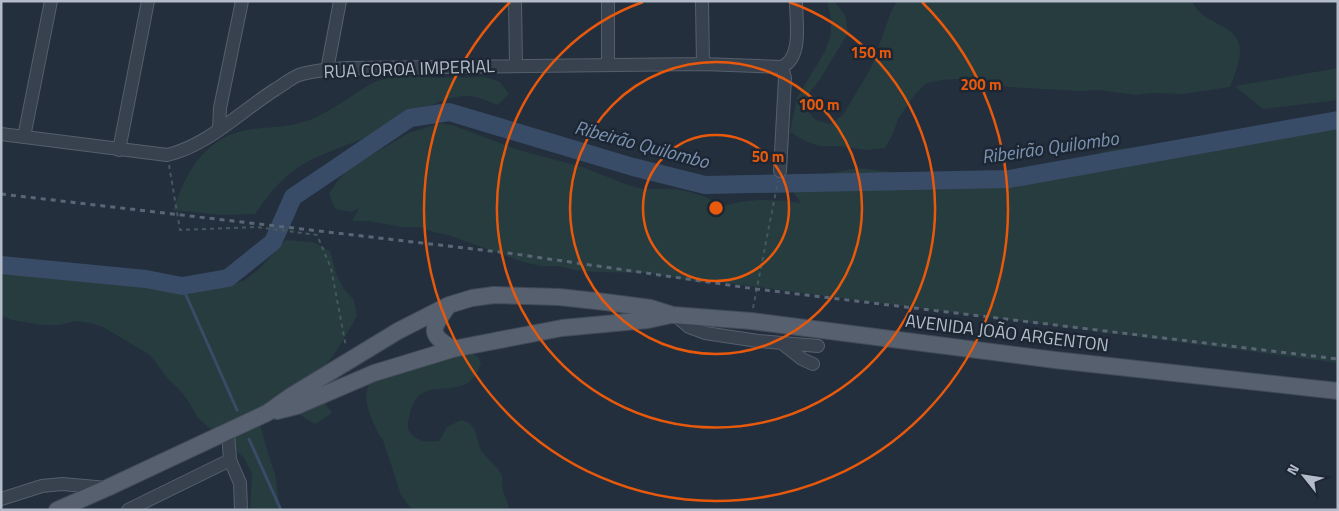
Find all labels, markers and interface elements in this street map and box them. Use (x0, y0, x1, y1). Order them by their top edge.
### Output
text: 150 m (850, 41, 892, 64)
street label: RUA COROA IMPERIAL (323, 52, 495, 85)
text: 200 m (960, 73, 1002, 96)
text: 100 m (798, 93, 840, 116)
water label: Ribeirão Quilombo (572, 112, 713, 176)
water label: Ribeirão Quilombo (980, 122, 1121, 170)
text: 50 m (752, 145, 784, 168)
centre of rings (707, 199, 725, 217)
street label: AVENIDA JOÃO ARGENTON (904, 307, 1110, 358)
north arrow (1279, 451, 1329, 501)
text: N (1281, 460, 1304, 479)

